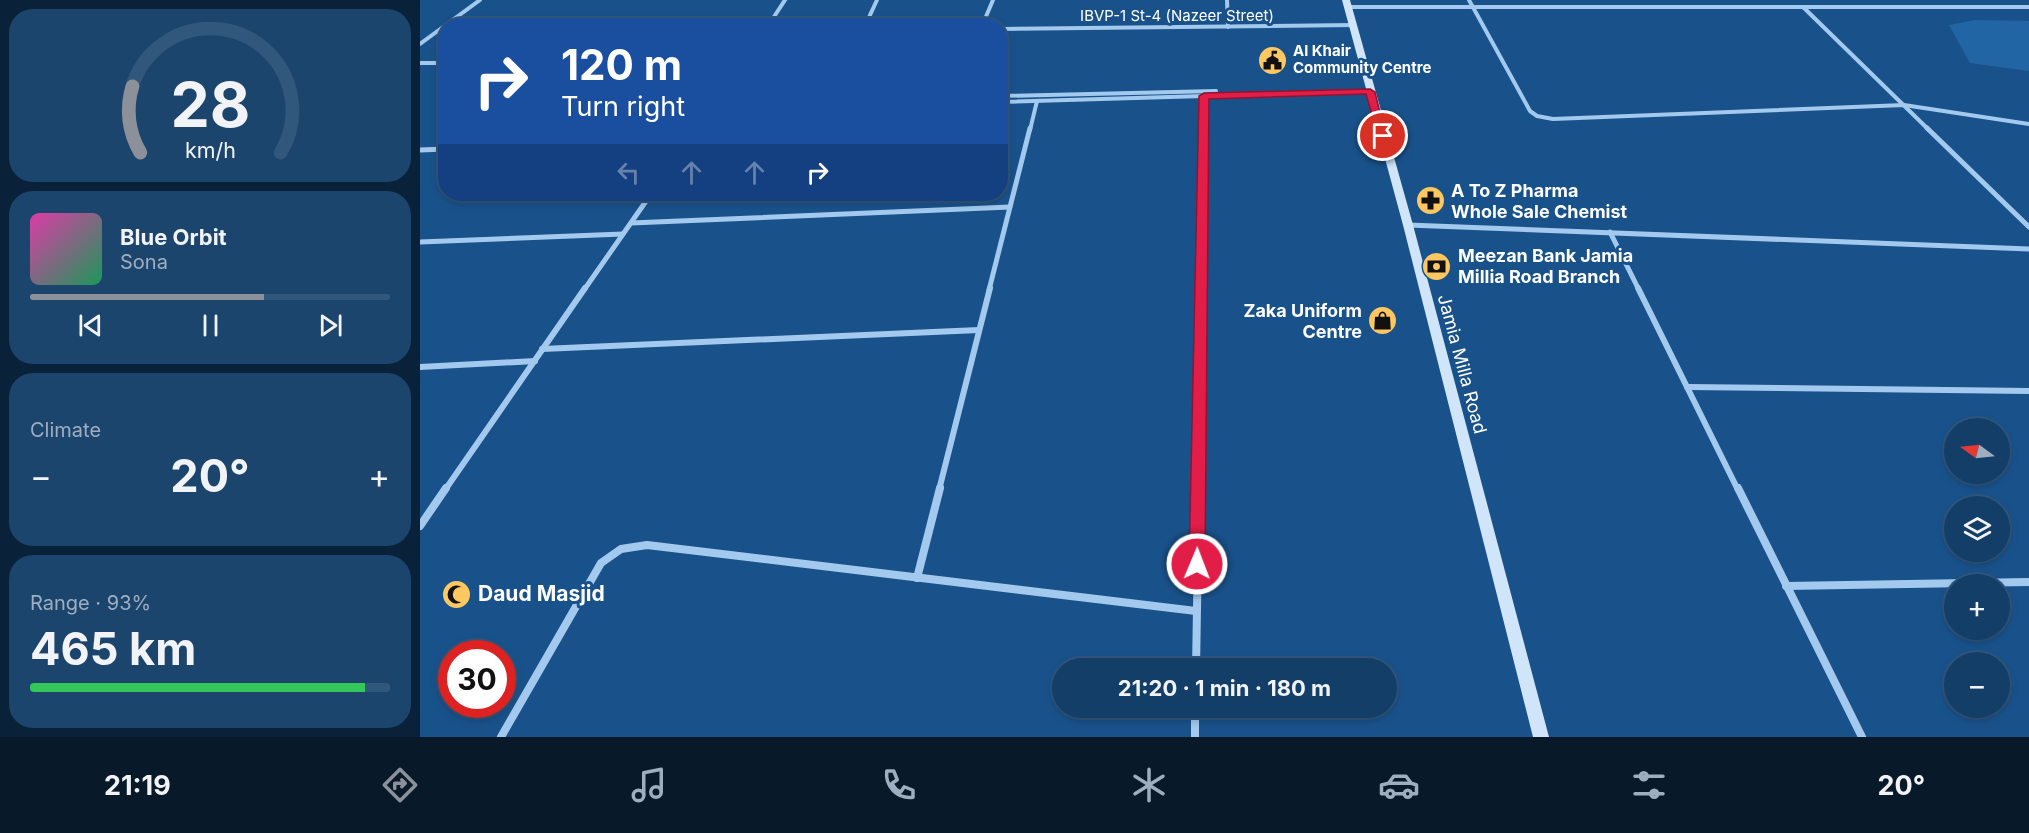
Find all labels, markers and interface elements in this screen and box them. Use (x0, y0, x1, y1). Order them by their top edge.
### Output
street label: IBVP-1 St-4 (Nazeer Street) (1080, 6, 1274, 25)
text: 120 m (561, 39, 682, 90)
place label: Al Khair Community Centre (1293, 41, 1431, 77)
icon: right (462, 42, 540, 120)
public building icon: Al Khair Community Centre (1256, 44, 1288, 76)
text: 28 (170, 67, 250, 142)
text: Turn right (561, 90, 685, 123)
pin (1357, 110, 1408, 161)
icon: arrive (1366, 119, 1399, 152)
text: km/h (185, 137, 235, 163)
icon: left (612, 156, 645, 189)
icon: ahead (675, 156, 708, 189)
icon: ahead (738, 156, 771, 189)
icon: right (801, 156, 834, 189)
place label: A To Z Pharma Whole Sale Chemist (1451, 180, 1628, 222)
pharmacy icon: A To Z Pharma Whole Sale Chemist (1414, 185, 1446, 217)
text: Blue Orbit (120, 224, 227, 250)
place label: Meezan Bank Jamia Millia Road Branch (1458, 245, 1633, 287)
text: Sona (120, 250, 168, 274)
bank icon: Meezan Bank Jamia Millia Road Branch (1421, 250, 1453, 282)
street label: Jamia Milla Road (1434, 292, 1491, 436)
place label: Zaka Uniform Centre (1243, 300, 1362, 342)
shop icon: Zaka Uniform Centre (1367, 305, 1399, 337)
icon: previous (74, 309, 107, 342)
icon: pause (194, 309, 227, 342)
icon: next (314, 309, 347, 342)
text: Climate (30, 418, 101, 442)
north arrow (1944, 418, 2010, 484)
map controls (1944, 418, 2010, 718)
text: 20° (170, 448, 250, 503)
text: − (30, 456, 52, 496)
text: + (368, 456, 390, 496)
button: layers (1944, 496, 2010, 562)
position arrow (1165, 532, 1229, 596)
button: + (1944, 574, 2010, 640)
mosque icon: Daud Masjid (441, 578, 473, 610)
place label: Daud Masjid (478, 581, 605, 606)
text: Range · 93% (30, 591, 151, 615)
text: 465 km (30, 621, 196, 676)
speed limit sign: 30 (438, 640, 516, 718)
button: − (1944, 652, 2010, 718)
text: 21:20 · 1 min · 180 m (1118, 675, 1331, 701)
icon: directions (379, 764, 421, 806)
icon: music (628, 764, 670, 806)
icon: phone (878, 764, 920, 806)
icon: climate (1128, 764, 1170, 806)
icon: car (1378, 764, 1420, 806)
icon: filters (1628, 764, 1670, 806)
text: 21:19 (104, 769, 171, 802)
text: 20° (1877, 769, 1925, 802)

